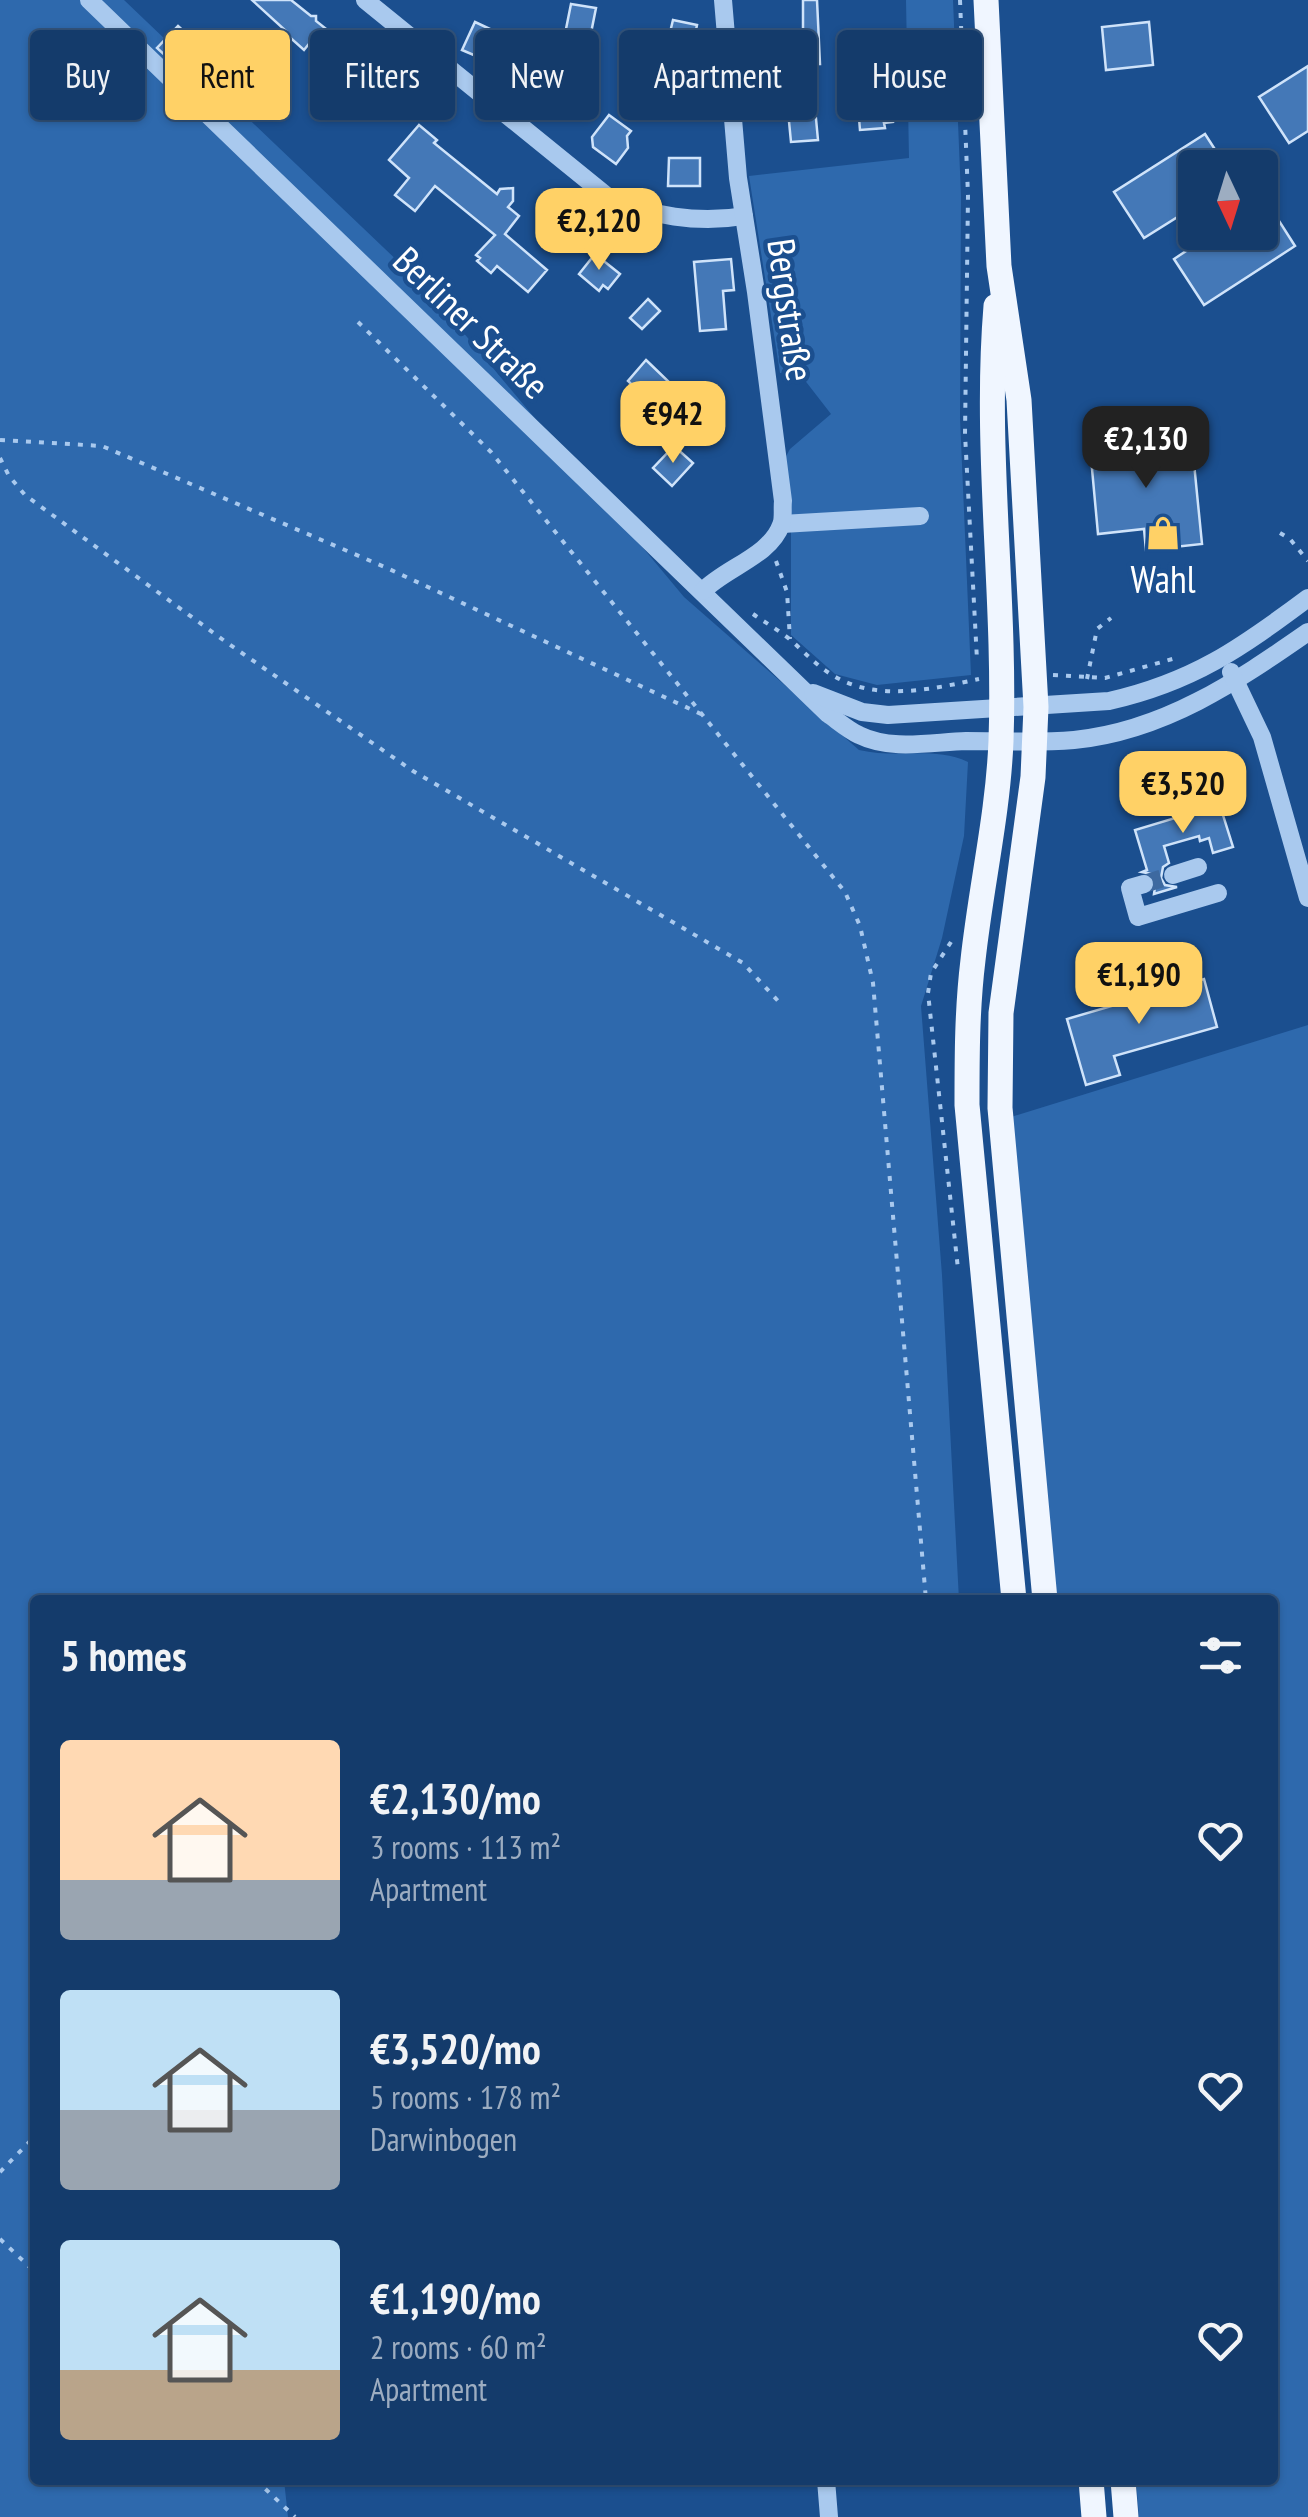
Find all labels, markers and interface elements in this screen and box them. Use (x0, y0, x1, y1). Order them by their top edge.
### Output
chip: Buy (30, 30, 145, 120)
chip: Rent (165, 30, 290, 120)
chip: Filters (310, 30, 455, 120)
chip: New (475, 30, 599, 120)
chip: Apartment (619, 30, 817, 120)
chip: House (837, 30, 982, 120)
north arrow (1178, 150, 1278, 250)
map controls (1178, 150, 1278, 250)
pin: €2,120 (518, 188, 680, 273)
text: €2,120 (557, 199, 641, 241)
street label: Berliner Straße (384, 235, 560, 408)
street label: Bergstraße (757, 235, 826, 384)
pin: €942 (614, 381, 732, 466)
text: €942 (642, 392, 704, 434)
pin: €2,130 (1065, 406, 1227, 491)
text: €2,130 (1104, 417, 1188, 459)
shop icon: Wahl (1144, 514, 1182, 552)
place label: Wahl (1130, 554, 1196, 603)
pin: €3,520 (1102, 751, 1264, 836)
text: €3,520 (1141, 762, 1225, 804)
pin: €1,190 (1058, 942, 1220, 1027)
text: €1,190 (1097, 953, 1181, 995)
text: 5 homes (60, 1628, 187, 1683)
icon: filters (1193, 1628, 1248, 1683)
text: €2,130/mo (370, 1771, 541, 1826)
icon: home (140, 1780, 260, 1900)
icon: heart (1193, 1813, 1248, 1868)
text: 3 rooms · 113 m² (370, 1826, 561, 1868)
text: Apartment (370, 1868, 487, 1910)
text: €3,520/mo (370, 2021, 541, 2076)
icon: home (140, 2030, 260, 2150)
icon: heart (1193, 2063, 1248, 2118)
text: 5 rooms · 178 m² (370, 2076, 561, 2118)
text: Darwinbogen (370, 2118, 517, 2160)
text: €1,190/mo (370, 2271, 541, 2326)
icon: home (140, 2280, 260, 2400)
icon: heart (1193, 2313, 1248, 2368)
text: 2 rooms · 60 m² (370, 2326, 547, 2368)
text: Apartment (370, 2368, 487, 2410)

